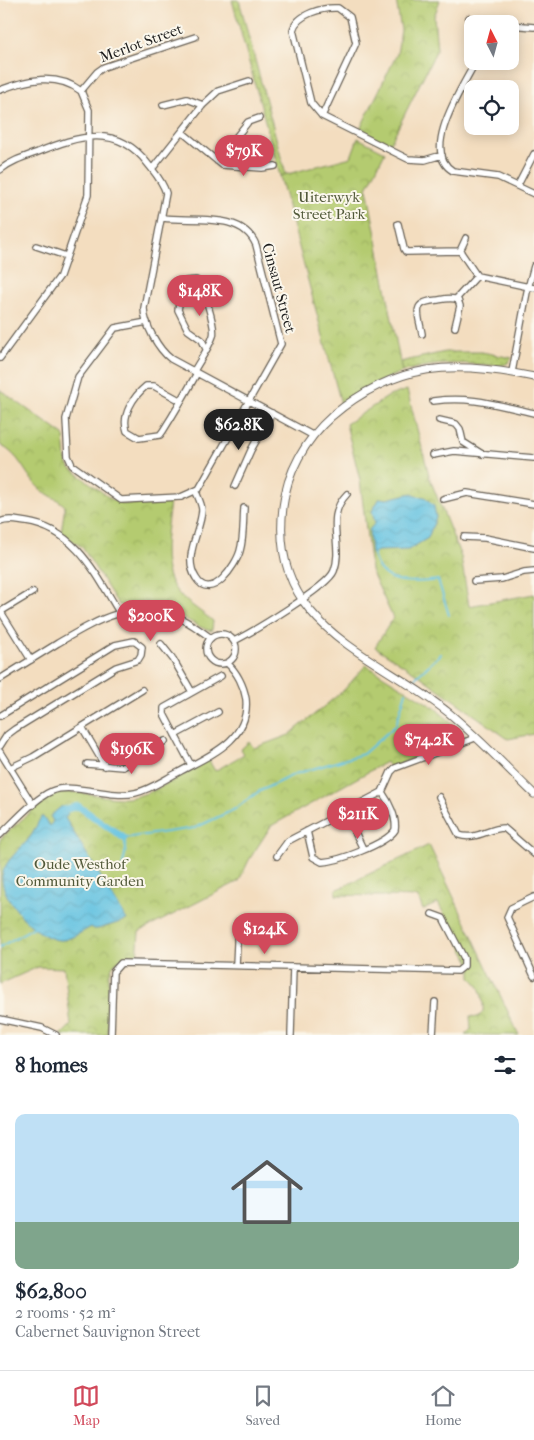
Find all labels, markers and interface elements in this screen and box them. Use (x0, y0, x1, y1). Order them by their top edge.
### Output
north arrow (464, 15, 519, 70)
map controls (464, 15, 519, 135)
street label: Merlot Street (97, 19, 186, 66)
button: locate (464, 80, 519, 135)
pin: $79K (214, 134, 274, 177)
text: $79K (226, 141, 262, 160)
park label: Uiterwyk Street Park (293, 188, 366, 223)
street label: Cinsaut Street (258, 241, 300, 335)
pin: $148K (165, 274, 235, 317)
text: $148K (178, 281, 222, 300)
pin: $62.8K (198, 408, 280, 451)
text: $62.8K (215, 415, 263, 434)
pin: $200K (116, 600, 186, 642)
text: $200K (128, 606, 174, 625)
pin: $74.2K (388, 724, 470, 766)
text: $74.2K (405, 730, 453, 749)
pin: $196K (97, 732, 167, 775)
text: $196K (110, 739, 154, 758)
pin: $211K (323, 798, 393, 840)
text: $211K (338, 804, 378, 823)
park label: Oude Westhof Community Garden (16, 855, 145, 890)
pin: $124K (230, 912, 300, 955)
text: $124K (243, 919, 287, 938)
icon: filters (491, 1051, 519, 1079)
text: 8 homes (15, 1053, 88, 1077)
icon: home (222, 1147, 312, 1237)
text: $62,800 (15, 1279, 87, 1303)
text: 2 rooms · 52 m² (15, 1303, 115, 1322)
text: Cabernet Sauvignon Street (15, 1322, 201, 1341)
tab: Map (72, 1382, 100, 1429)
tab: Saved (245, 1382, 280, 1429)
tab: Home (425, 1382, 462, 1429)

